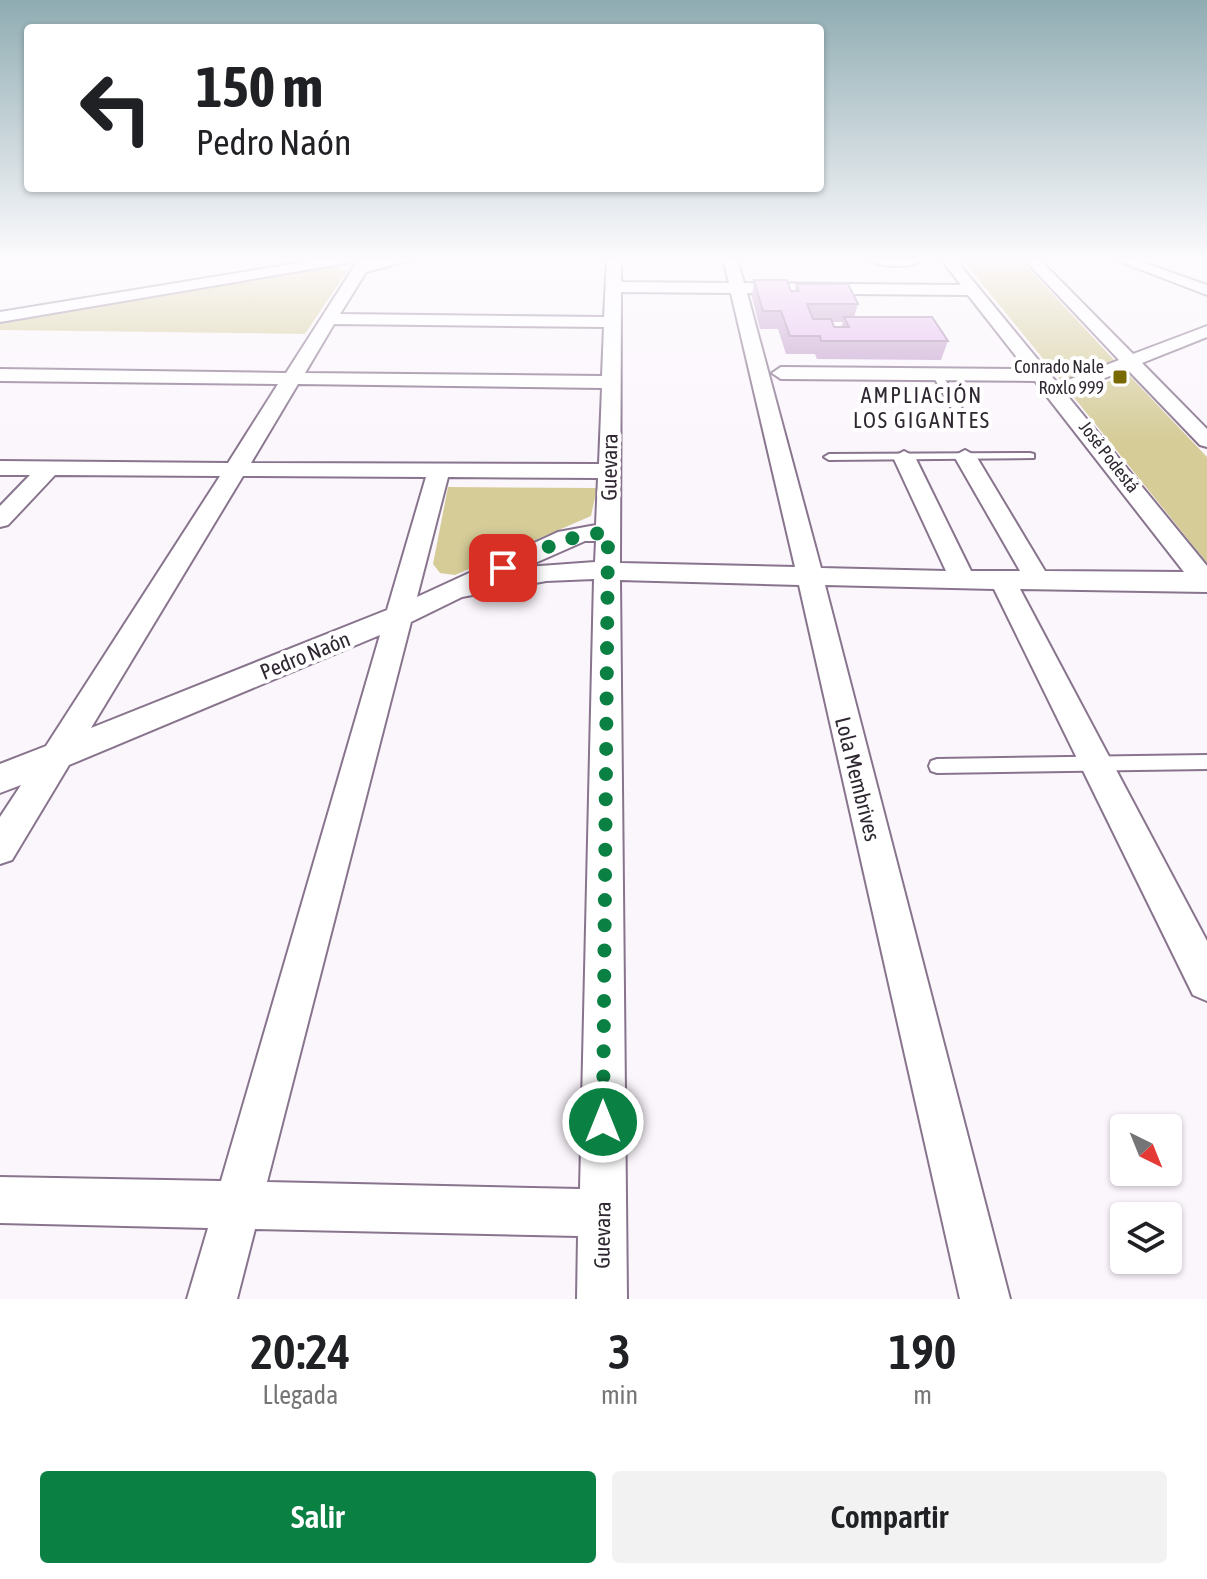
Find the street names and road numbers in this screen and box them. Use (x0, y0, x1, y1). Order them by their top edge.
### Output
street label: José Podestá (1075, 417, 1144, 497)
street label: Guevara (595, 433, 623, 501)
street label: Pedro Naón (256, 625, 354, 685)
street label: Lola Membrives (830, 714, 886, 844)
street label: Guevara (588, 1201, 616, 1269)

